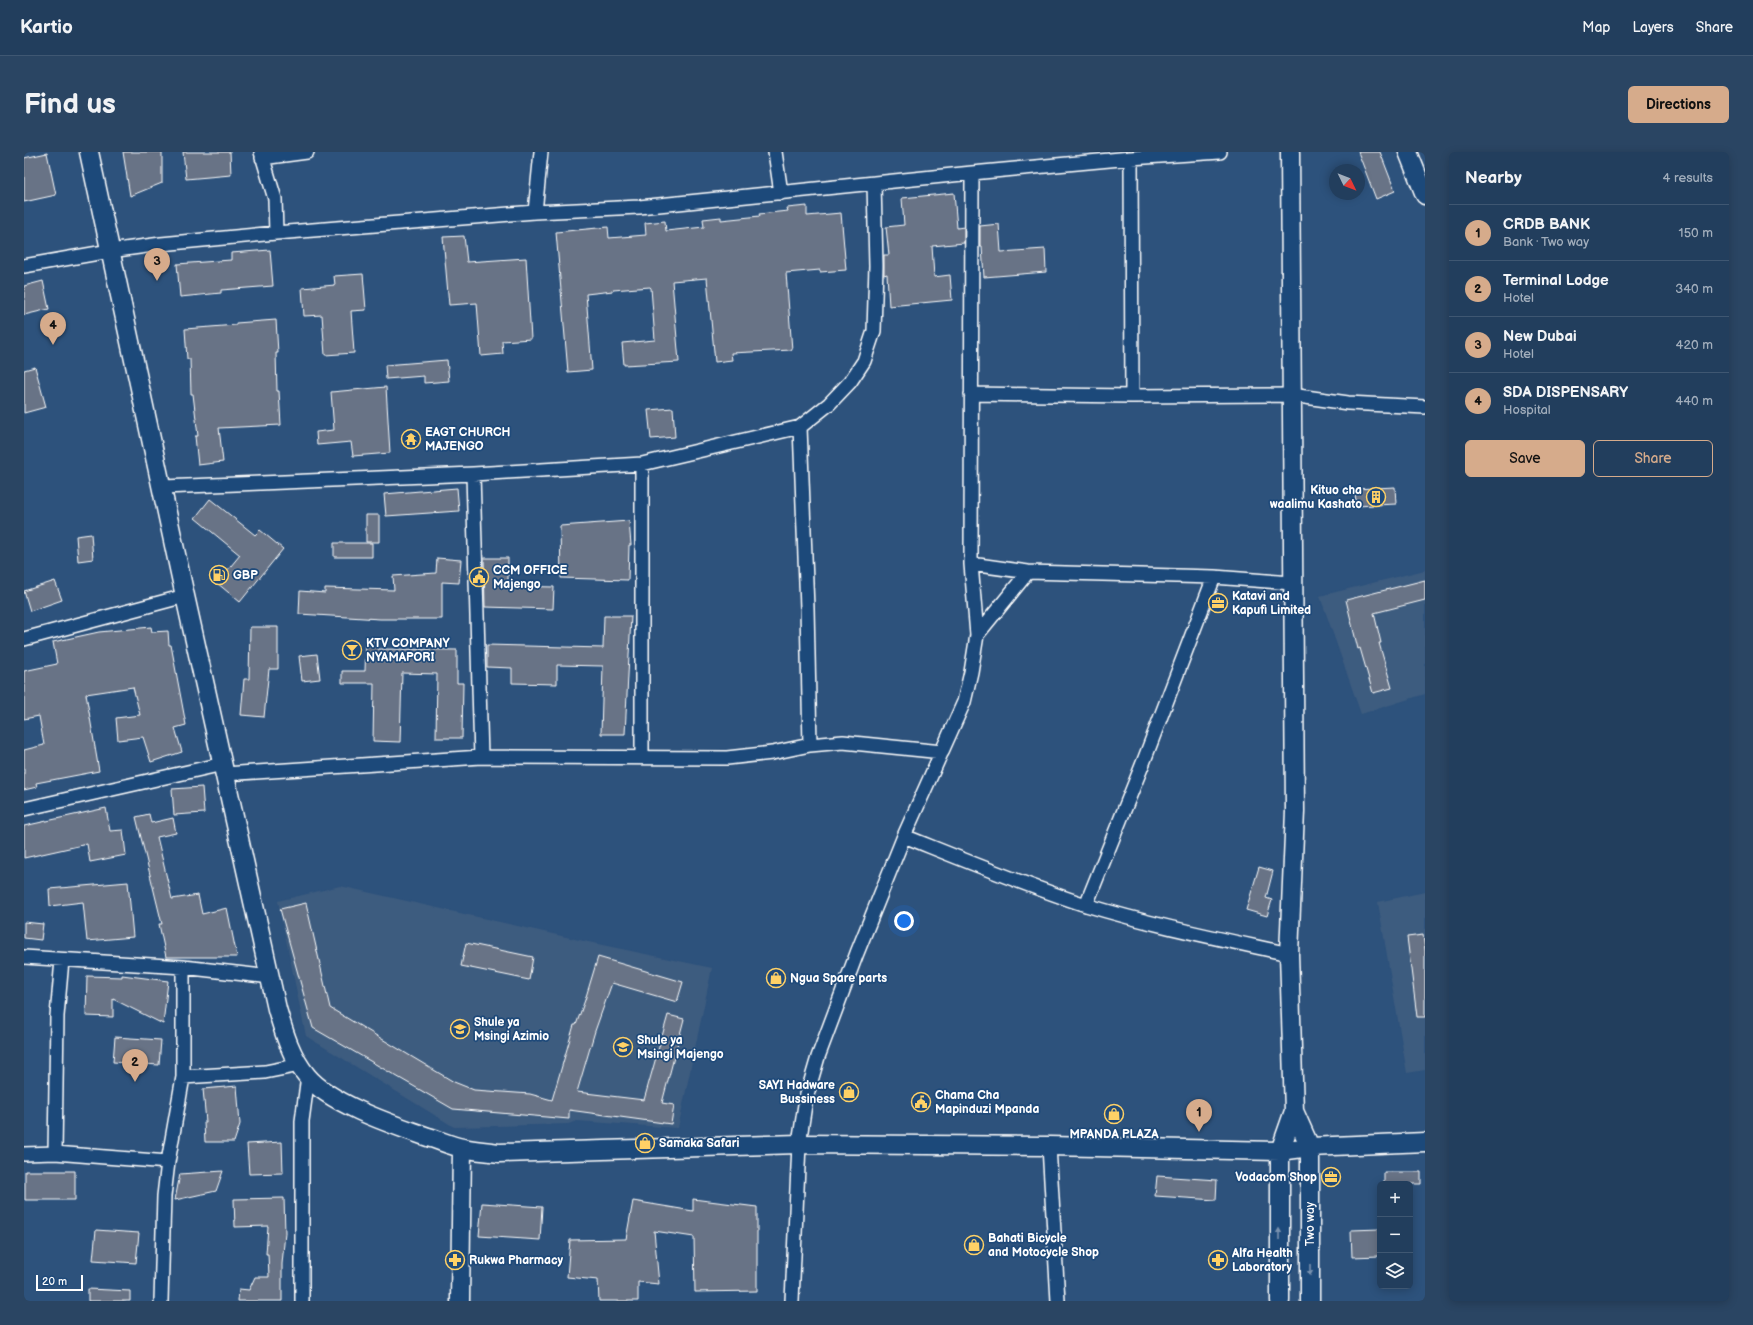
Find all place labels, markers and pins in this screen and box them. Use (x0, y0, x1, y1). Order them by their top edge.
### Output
pin: 3 (144, 248, 170, 281)
pin: 4 (40, 312, 66, 345)
place label: EAGT CHURCH MAJENGO (425, 425, 510, 454)
temple icon: EAGT CHURCH MAJENGO (400, 428, 422, 450)
place label: Kituo cha waalimu Kashato (1270, 483, 1362, 512)
building icon: Kituo cha waalimu Kashato (1365, 486, 1387, 508)
place label: CCM OFFICE Majengo (493, 563, 568, 592)
fuel station icon: GBP (208, 564, 230, 586)
public building icon: CCM OFFICE Majengo (468, 566, 490, 588)
place label: GBP (233, 568, 258, 583)
place label: Katavi and Kapufi Limited (1232, 589, 1311, 618)
office icon: Katavi and Kapufi Limited (1207, 592, 1229, 614)
place label: KTV COMPANY NYAMAPORI (366, 636, 450, 665)
bar icon: KTV COMPANY NYAMAPORI (341, 639, 363, 661)
shop icon: Ngua Spare parts (765, 967, 787, 989)
place label: Ngua Spare parts (790, 971, 887, 986)
place label: Shule ya Msingi Azimio (474, 1015, 549, 1044)
school or university icon: Shule ya Msingi Azimio (449, 1018, 471, 1040)
place label: Shule ya Msingi Majengo (637, 1033, 724, 1062)
school or university icon: Shule ya Msingi Majengo (612, 1036, 634, 1058)
pin: 2 (122, 1049, 148, 1082)
place label: SAYI Hadware Bussiness (759, 1078, 835, 1107)
shop icon: SAYI Hadware Bussiness (838, 1081, 860, 1103)
place label: Chama Cha Mapinduzi Mpanda (935, 1088, 1039, 1117)
public building icon: Chama Cha Mapinduzi Mpanda (910, 1091, 932, 1113)
pin: 1 (1186, 1099, 1212, 1132)
shop icon: MPANDA PLAZA (1103, 1103, 1125, 1125)
place label: MPANDA PLAZA (1070, 1127, 1159, 1142)
shop icon: Samaka Safari (634, 1132, 656, 1154)
place label: Samaka Safari (659, 1136, 739, 1151)
office icon: Vodacom Shop (1320, 1166, 1342, 1188)
place label: Vodacom Shop (1235, 1170, 1317, 1185)
place label: Bahati Bicycle and Motocycle Shop (988, 1231, 1099, 1260)
shop icon: Bahati Bicycle and Motocycle Shop (963, 1234, 985, 1256)
place label: Alfa Health Laboratory (1231, 1246, 1293, 1275)
pharmacy icon: Rukwa Pharmacy (444, 1249, 466, 1271)
pharmacy icon: Alfa Health Laboratory (1207, 1249, 1229, 1271)
place label: Rukwa Pharmacy (469, 1253, 564, 1268)

